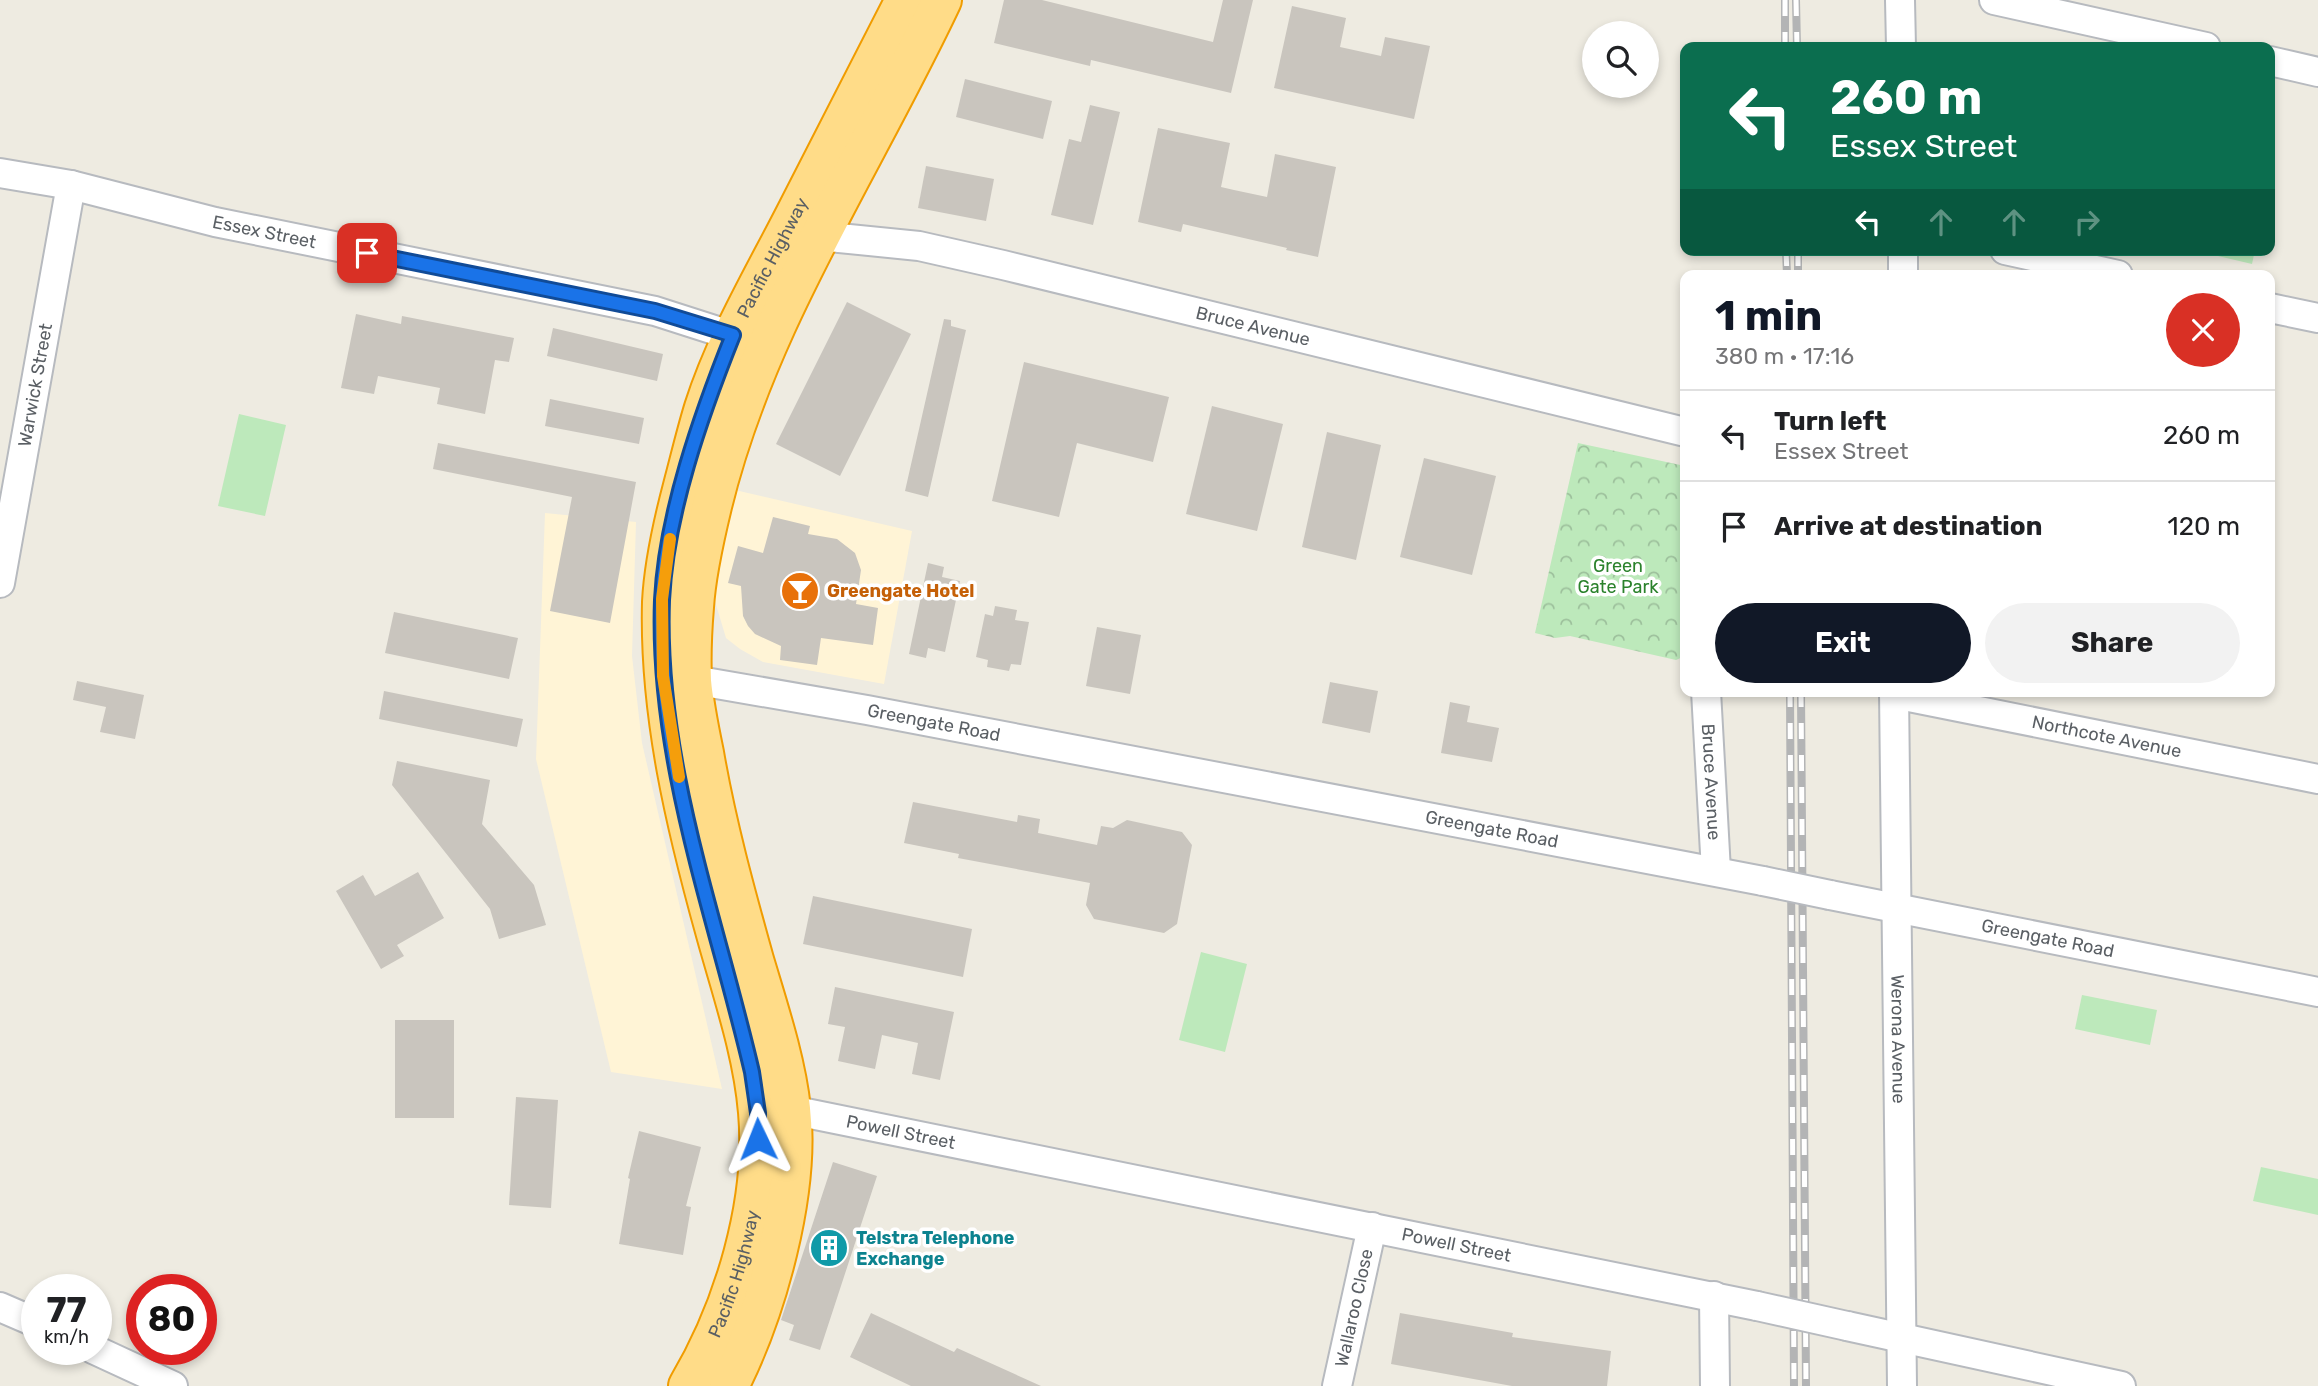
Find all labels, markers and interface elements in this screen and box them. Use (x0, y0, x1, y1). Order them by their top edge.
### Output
map controls (1582, 21, 1659, 98)
button: search (1582, 21, 1659, 98)
text: 260 m (1830, 68, 1982, 126)
icon: left (1715, 70, 1806, 161)
text: Essex Street (1830, 127, 2017, 165)
street label: Pacific Highway (732, 194, 813, 322)
icon: left (1849, 203, 1887, 241)
icon: ahead (1922, 203, 1960, 241)
icon: ahead (1995, 203, 2033, 241)
icon: right (2068, 203, 2106, 241)
street label: Essex Street (210, 211, 318, 253)
pin (337, 223, 397, 283)
icon: arrive (348, 234, 386, 272)
text: 1 min (1715, 291, 1822, 341)
button: close (2166, 293, 2240, 367)
street label: Bruce Avenue (1194, 302, 1312, 351)
street label: Warwick Street (13, 322, 57, 449)
text: 380 m · 17:16 (1715, 342, 1854, 370)
text: Turn left (1774, 406, 1886, 437)
icon: left (1715, 417, 1753, 455)
text: 260 m (2163, 420, 2240, 451)
text: Essex Street (1774, 437, 1909, 465)
icon: arrive (1715, 508, 1753, 546)
text: Arrive at destination (1774, 511, 2042, 542)
text: 120 m (2168, 511, 2240, 542)
park label: Green Gate Park (1577, 555, 1659, 598)
bar icon: Greengate Hotel (779, 570, 821, 612)
place label: Greengate Hotel (827, 580, 975, 602)
button: Exit (1715, 603, 1971, 683)
button: Share (1985, 603, 2240, 683)
street label: Greengate Road (866, 699, 1002, 746)
street label: Northcote Avenue (2030, 711, 2183, 762)
street label: Bruce Avenue (1697, 723, 1725, 841)
street label: Greengate Road (1424, 806, 1560, 853)
street label: Greengate Road (1979, 914, 2116, 962)
street label: Werona Avenue (1886, 974, 1910, 1104)
position arrow (721, 1102, 795, 1176)
street label: Powell Street (844, 1110, 957, 1154)
street label: Pacific Highway (704, 1208, 764, 1341)
street label: Powell Street (1400, 1223, 1513, 1267)
building icon: Telstra Telephone Exchange (808, 1227, 850, 1269)
place label: Telstra Telephone Exchange (856, 1227, 1015, 1270)
street label: Wallaroo Close (1331, 1247, 1378, 1369)
speed limit sign: 80 (126, 1274, 217, 1365)
text: 77 (46, 1289, 87, 1331)
text: km/h (44, 1326, 89, 1348)

